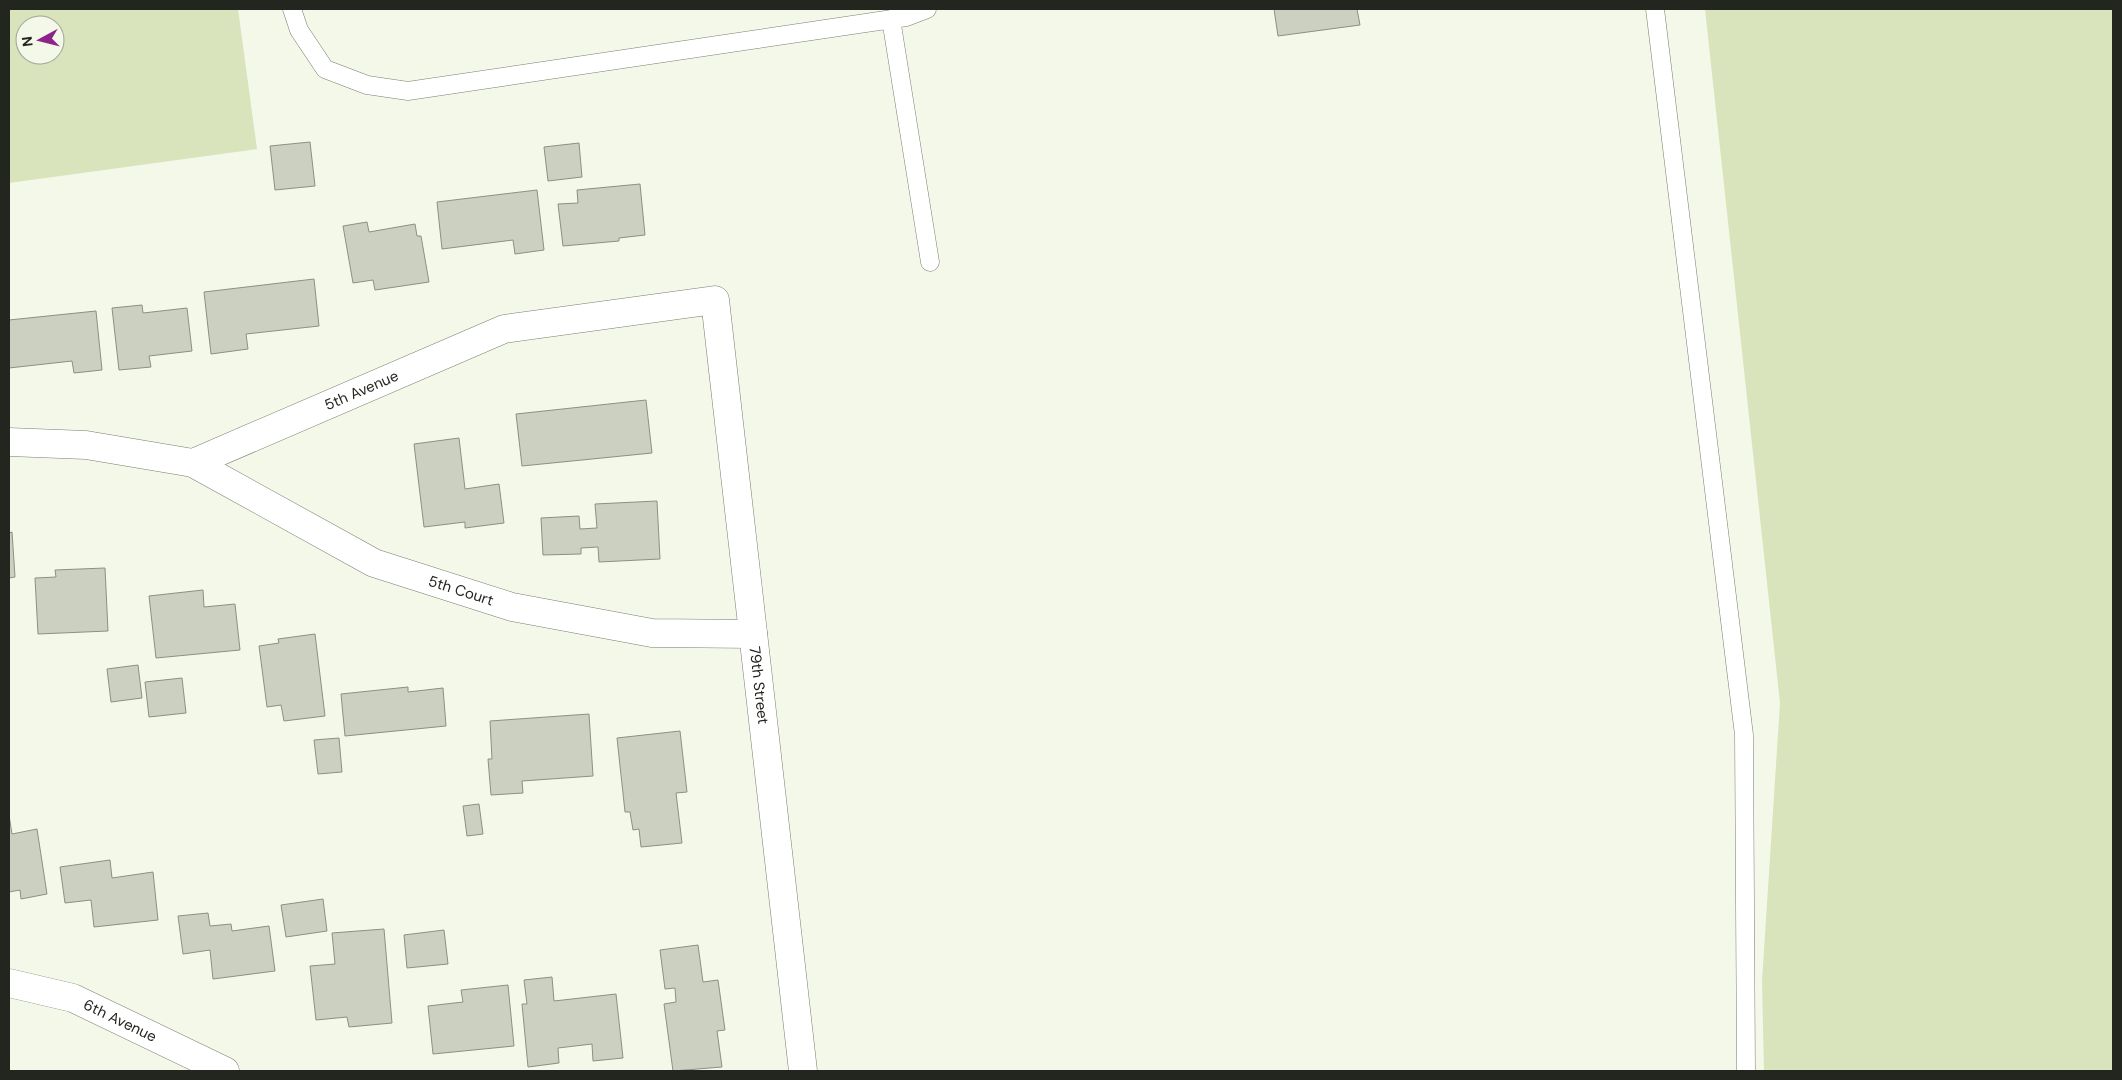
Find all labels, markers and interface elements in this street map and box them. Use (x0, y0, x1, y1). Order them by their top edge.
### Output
north arrow (15, 15, 65, 65)
text: N (18, 35, 37, 48)
street label: 5th Avenue (321, 366, 402, 415)
street label: 5th Court (426, 571, 496, 611)
street label: 79th Street (745, 645, 773, 725)
street label: 6th Avenue (80, 995, 160, 1047)

